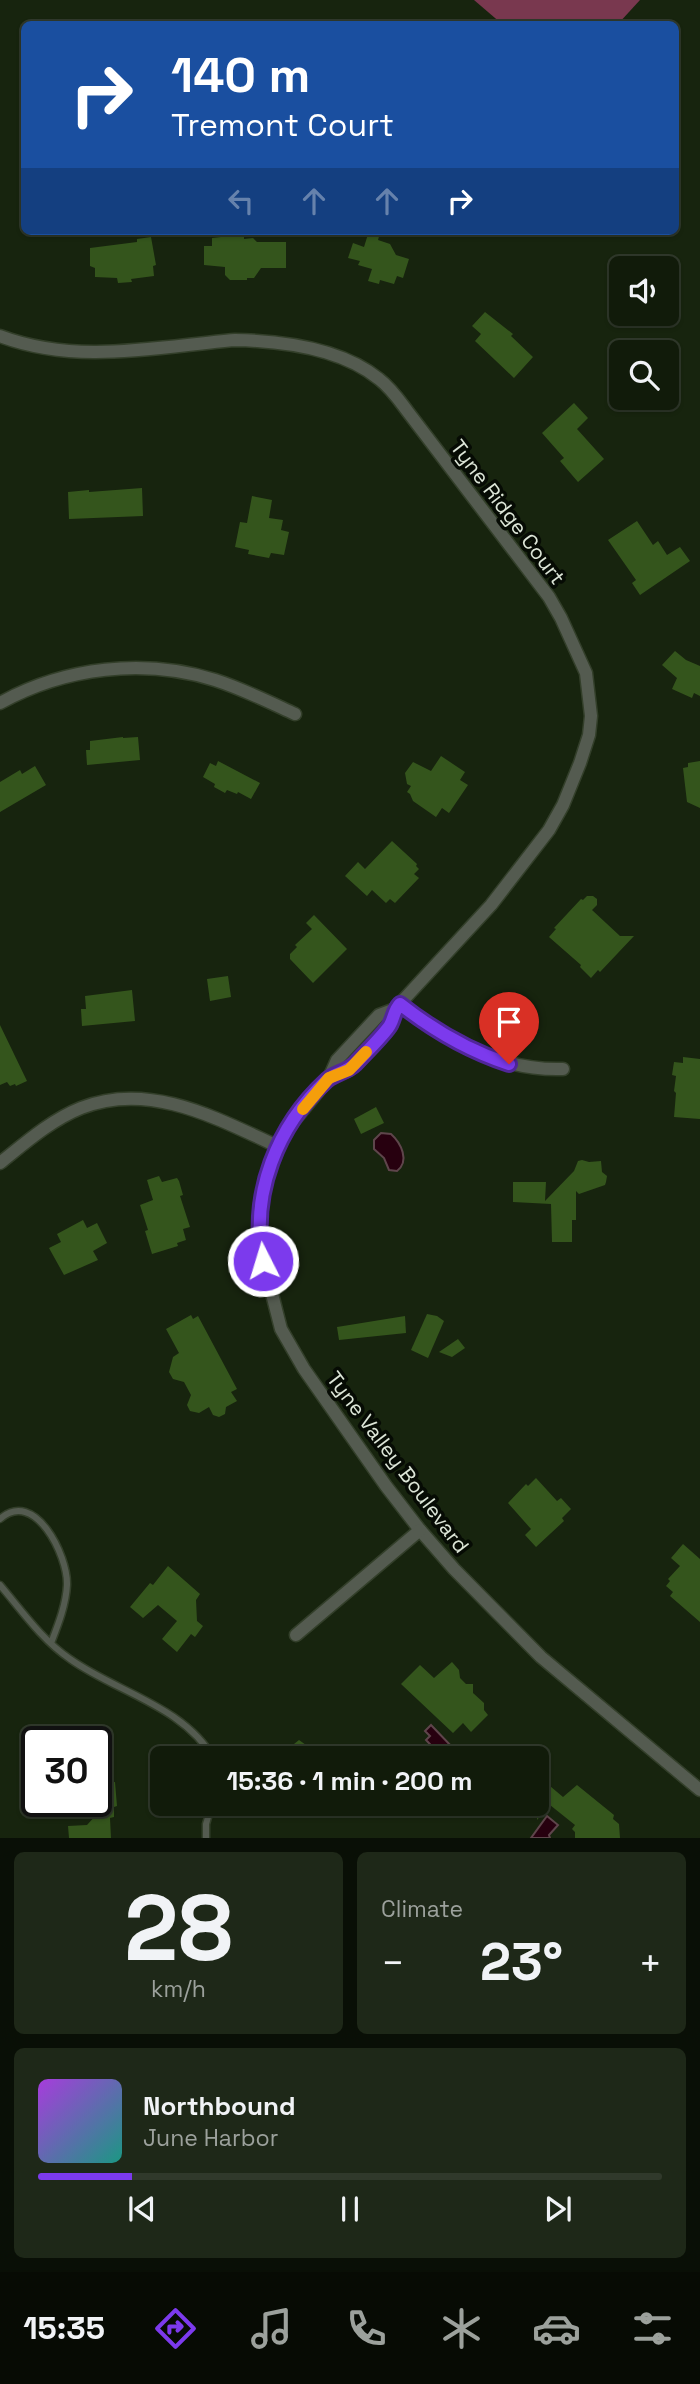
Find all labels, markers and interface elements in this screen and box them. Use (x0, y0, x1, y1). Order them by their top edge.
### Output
text: 140 m (171, 44, 310, 106)
icon: right (56, 49, 147, 140)
text: Tremont Court (171, 105, 394, 145)
icon: left (222, 182, 260, 220)
icon: ahead (295, 182, 333, 220)
icon: ahead (368, 182, 406, 220)
icon: right (441, 182, 479, 220)
map controls (609, 256, 679, 410)
button: sound (609, 256, 679, 326)
button: search (609, 340, 679, 410)
street label: Tyne Ridge Court (445, 434, 571, 590)
pin (479, 992, 539, 1064)
icon: arrive (490, 1003, 528, 1041)
position arrow (226, 1224, 300, 1298)
street label: Tyne Valley Boulevard (321, 1366, 475, 1558)
speed limit sign: 30 (21, 1726, 112, 1817)
text: 15:36 · 1 min · 200 m (226, 1764, 473, 1798)
text: 28 (124, 1870, 233, 1987)
text: Climate (381, 1894, 463, 1924)
text: 23° (480, 1929, 563, 1995)
text: − (381, 1939, 405, 1987)
text: + (638, 1939, 662, 1987)
text: km/h (151, 1974, 206, 2004)
text: Northbound (143, 2089, 296, 2123)
text: June Harbor (143, 2123, 278, 2153)
icon: previous (123, 2190, 161, 2228)
icon: pause (331, 2190, 369, 2228)
icon: next (539, 2190, 577, 2228)
icon: directions (151, 2304, 200, 2353)
icon: music (247, 2304, 296, 2353)
icon: phone (342, 2304, 391, 2353)
icon: climate (437, 2304, 486, 2353)
icon: car (532, 2304, 581, 2353)
icon: filters (628, 2304, 677, 2353)
text: 15:35 (23, 2308, 105, 2348)

